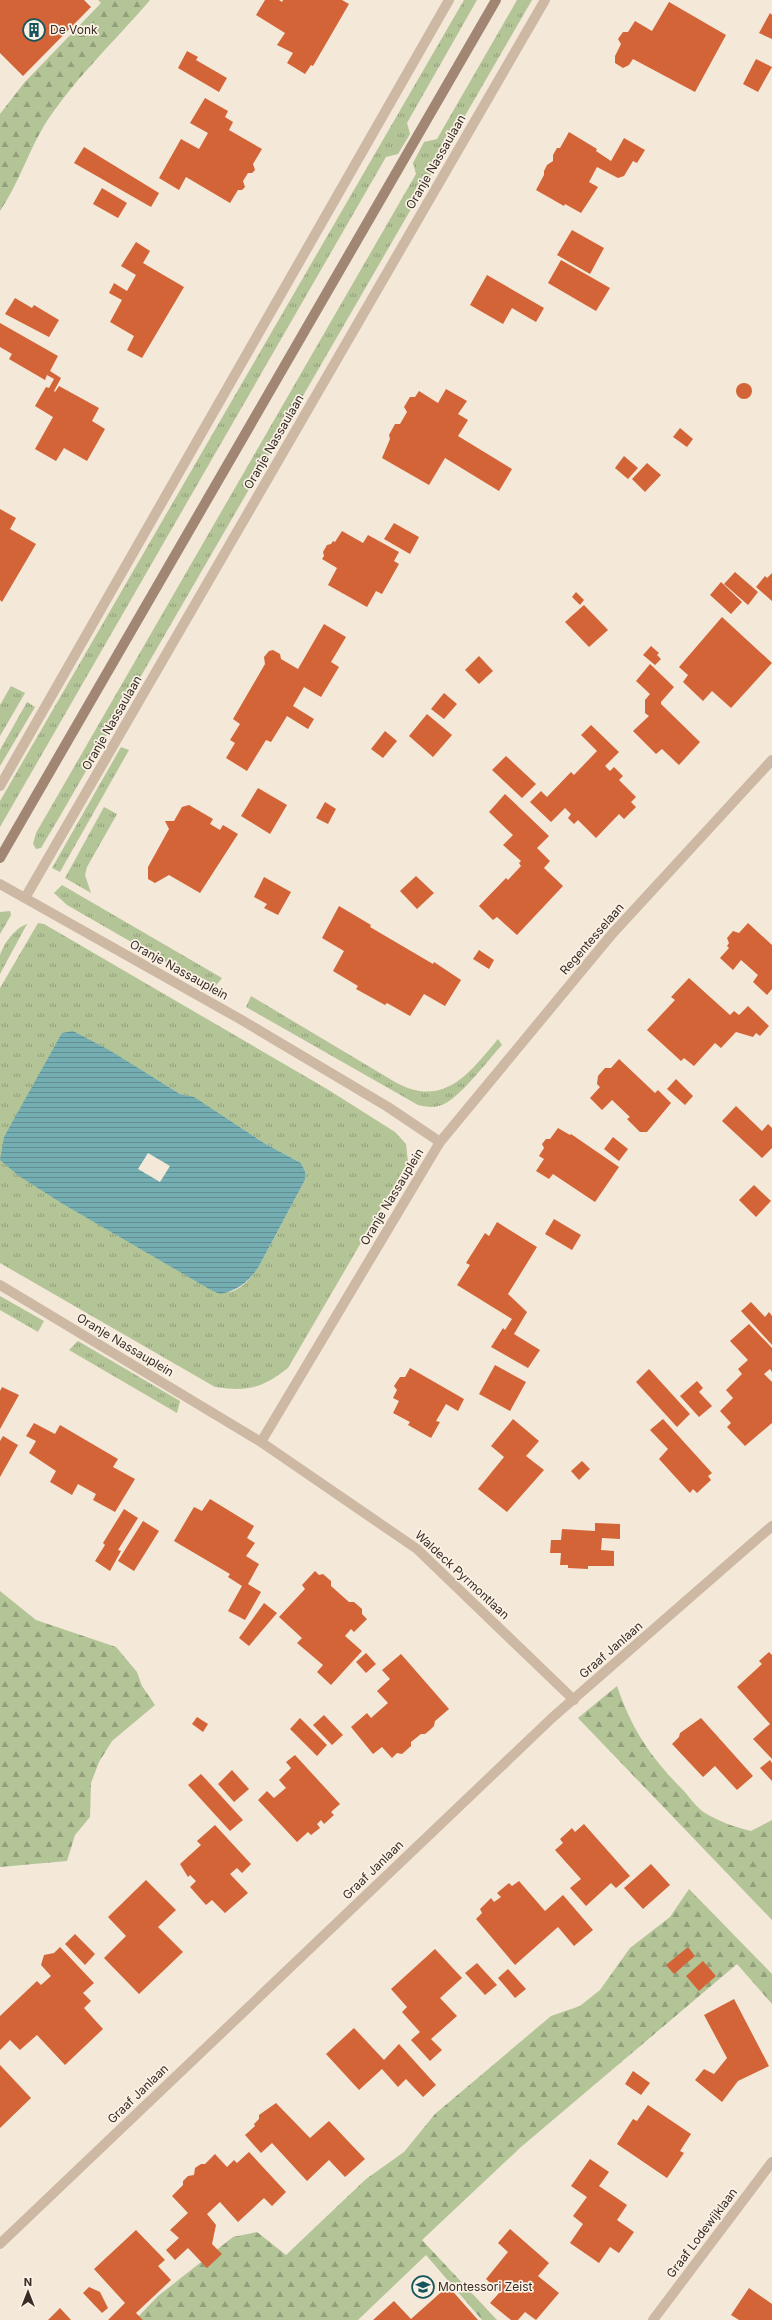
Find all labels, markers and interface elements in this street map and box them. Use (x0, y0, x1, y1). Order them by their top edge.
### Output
building icon: De Vonk (21, 17, 47, 43)
place label: De Vonk (50, 22, 98, 37)
street label: Oranje Nassaulaan (402, 112, 469, 212)
street label: Oranje Nassaulaan (240, 392, 307, 492)
street label: Oranje Nassaulaan (78, 673, 145, 773)
street label: Regentesselaan (556, 900, 627, 978)
street label: Oranje Nassauplein (127, 936, 231, 1003)
street label: Oranje Nassauplein (357, 1146, 426, 1248)
street label: Oranje Nassauplein (74, 1310, 176, 1379)
street label: Waldeck Pyrmontlaan (412, 1527, 513, 1622)
street label: Graaf Janlaan (576, 1618, 645, 1681)
street label: Graaf Janlaan (339, 1837, 406, 1902)
street label: Graaf Janlaan (104, 2061, 171, 2126)
street label: Graaf Lodewijklaan (663, 2185, 740, 2281)
north arrow (8, 2272, 48, 2312)
school or university icon: Montessori Zeist (410, 2274, 436, 2300)
text: N (24, 2275, 32, 2289)
place label: Montessori Zeist (438, 2279, 533, 2294)

